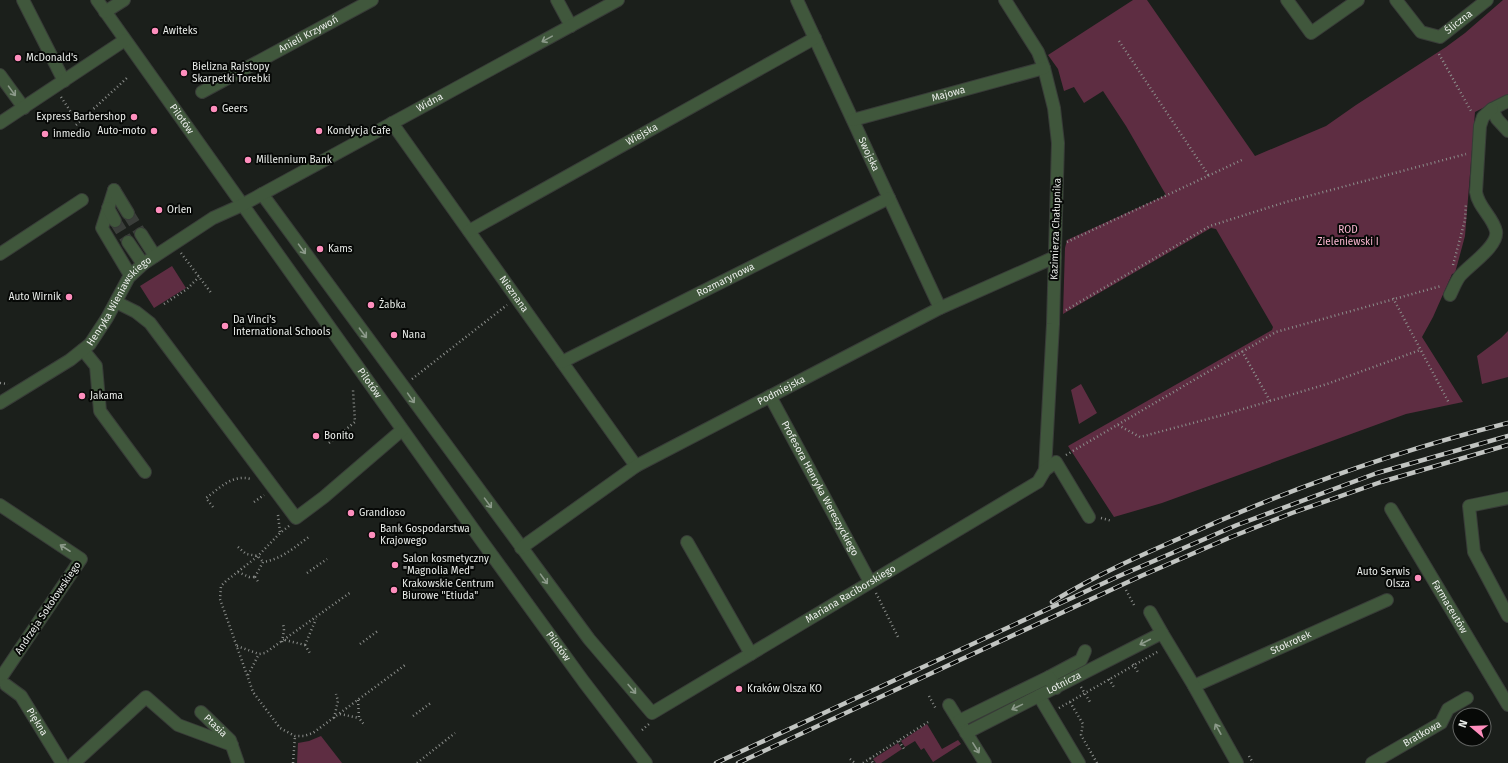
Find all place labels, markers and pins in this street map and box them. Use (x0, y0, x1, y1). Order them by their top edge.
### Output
place label: Awiteks (163, 25, 198, 37)
marker: Awiteks (150, 26, 160, 36)
place label: McDonald's (26, 52, 78, 64)
marker: McDonald's (13, 53, 23, 63)
place label: Bielizna Rajstopy Skarpetki Torebki (192, 61, 271, 85)
marker: Bielizna Rajstopy Skarpetki Torebki (179, 68, 189, 78)
place label: Geers (222, 103, 248, 115)
marker: Geers (209, 104, 219, 114)
place label: Express Barbershop (36, 111, 126, 123)
marker: Express Barbershop (129, 112, 139, 122)
place label: Auto-moto (97, 125, 146, 137)
place label: Kondycja Cafe (327, 125, 391, 137)
marker: Auto-moto (149, 126, 159, 136)
marker: Kondycja Cafe (314, 126, 324, 136)
place label: inmedio (53, 128, 90, 140)
marker: inmedio (40, 129, 50, 139)
place label: Millennium Bank (256, 154, 333, 166)
marker: Millennium Bank (243, 155, 253, 165)
place label: Orlen (167, 204, 192, 216)
marker: Orlen (154, 205, 164, 215)
place label: Kams (328, 243, 353, 255)
marker: Kams (315, 244, 325, 254)
place label: Auto Wirnik (9, 291, 62, 303)
marker: Auto Wirnik (64, 292, 74, 302)
place label: Żabka (379, 297, 406, 311)
marker: Żabka (366, 300, 376, 310)
place label: Da Vinci's International Schools (233, 314, 331, 338)
marker: Da Vinci's International Schools (220, 321, 230, 331)
place label: Nana (402, 329, 426, 341)
marker: Nana (389, 330, 399, 340)
place label: Jakama (90, 390, 123, 402)
marker: Jakama (77, 391, 87, 401)
place label: Bonito (324, 430, 354, 442)
marker: Bonito (311, 431, 321, 441)
place label: Grandioso (359, 507, 405, 519)
marker: Grandioso (346, 508, 356, 518)
place label: Bank Gospodarstwa Krajowego (380, 523, 470, 547)
marker: Bank Gospodarstwa Krajowego (367, 530, 377, 540)
place label: Salon kosmetyczny "Magnolia Med" (403, 553, 489, 577)
marker: Salon kosmetyczny "Magnolia Med" (390, 560, 400, 570)
place label: Auto Serwis Olsza (1357, 566, 1410, 590)
marker: Auto Serwis Olsza (1413, 573, 1423, 583)
place label: Krakowskie Centrum Biurowe "Etiuda" (402, 578, 494, 602)
marker: Krakowskie Centrum Biurowe "Etiuda" (389, 585, 399, 595)
place label: Kraków Olsza KO (747, 683, 822, 695)
marker: Kraków Olsza KO (734, 684, 744, 694)

